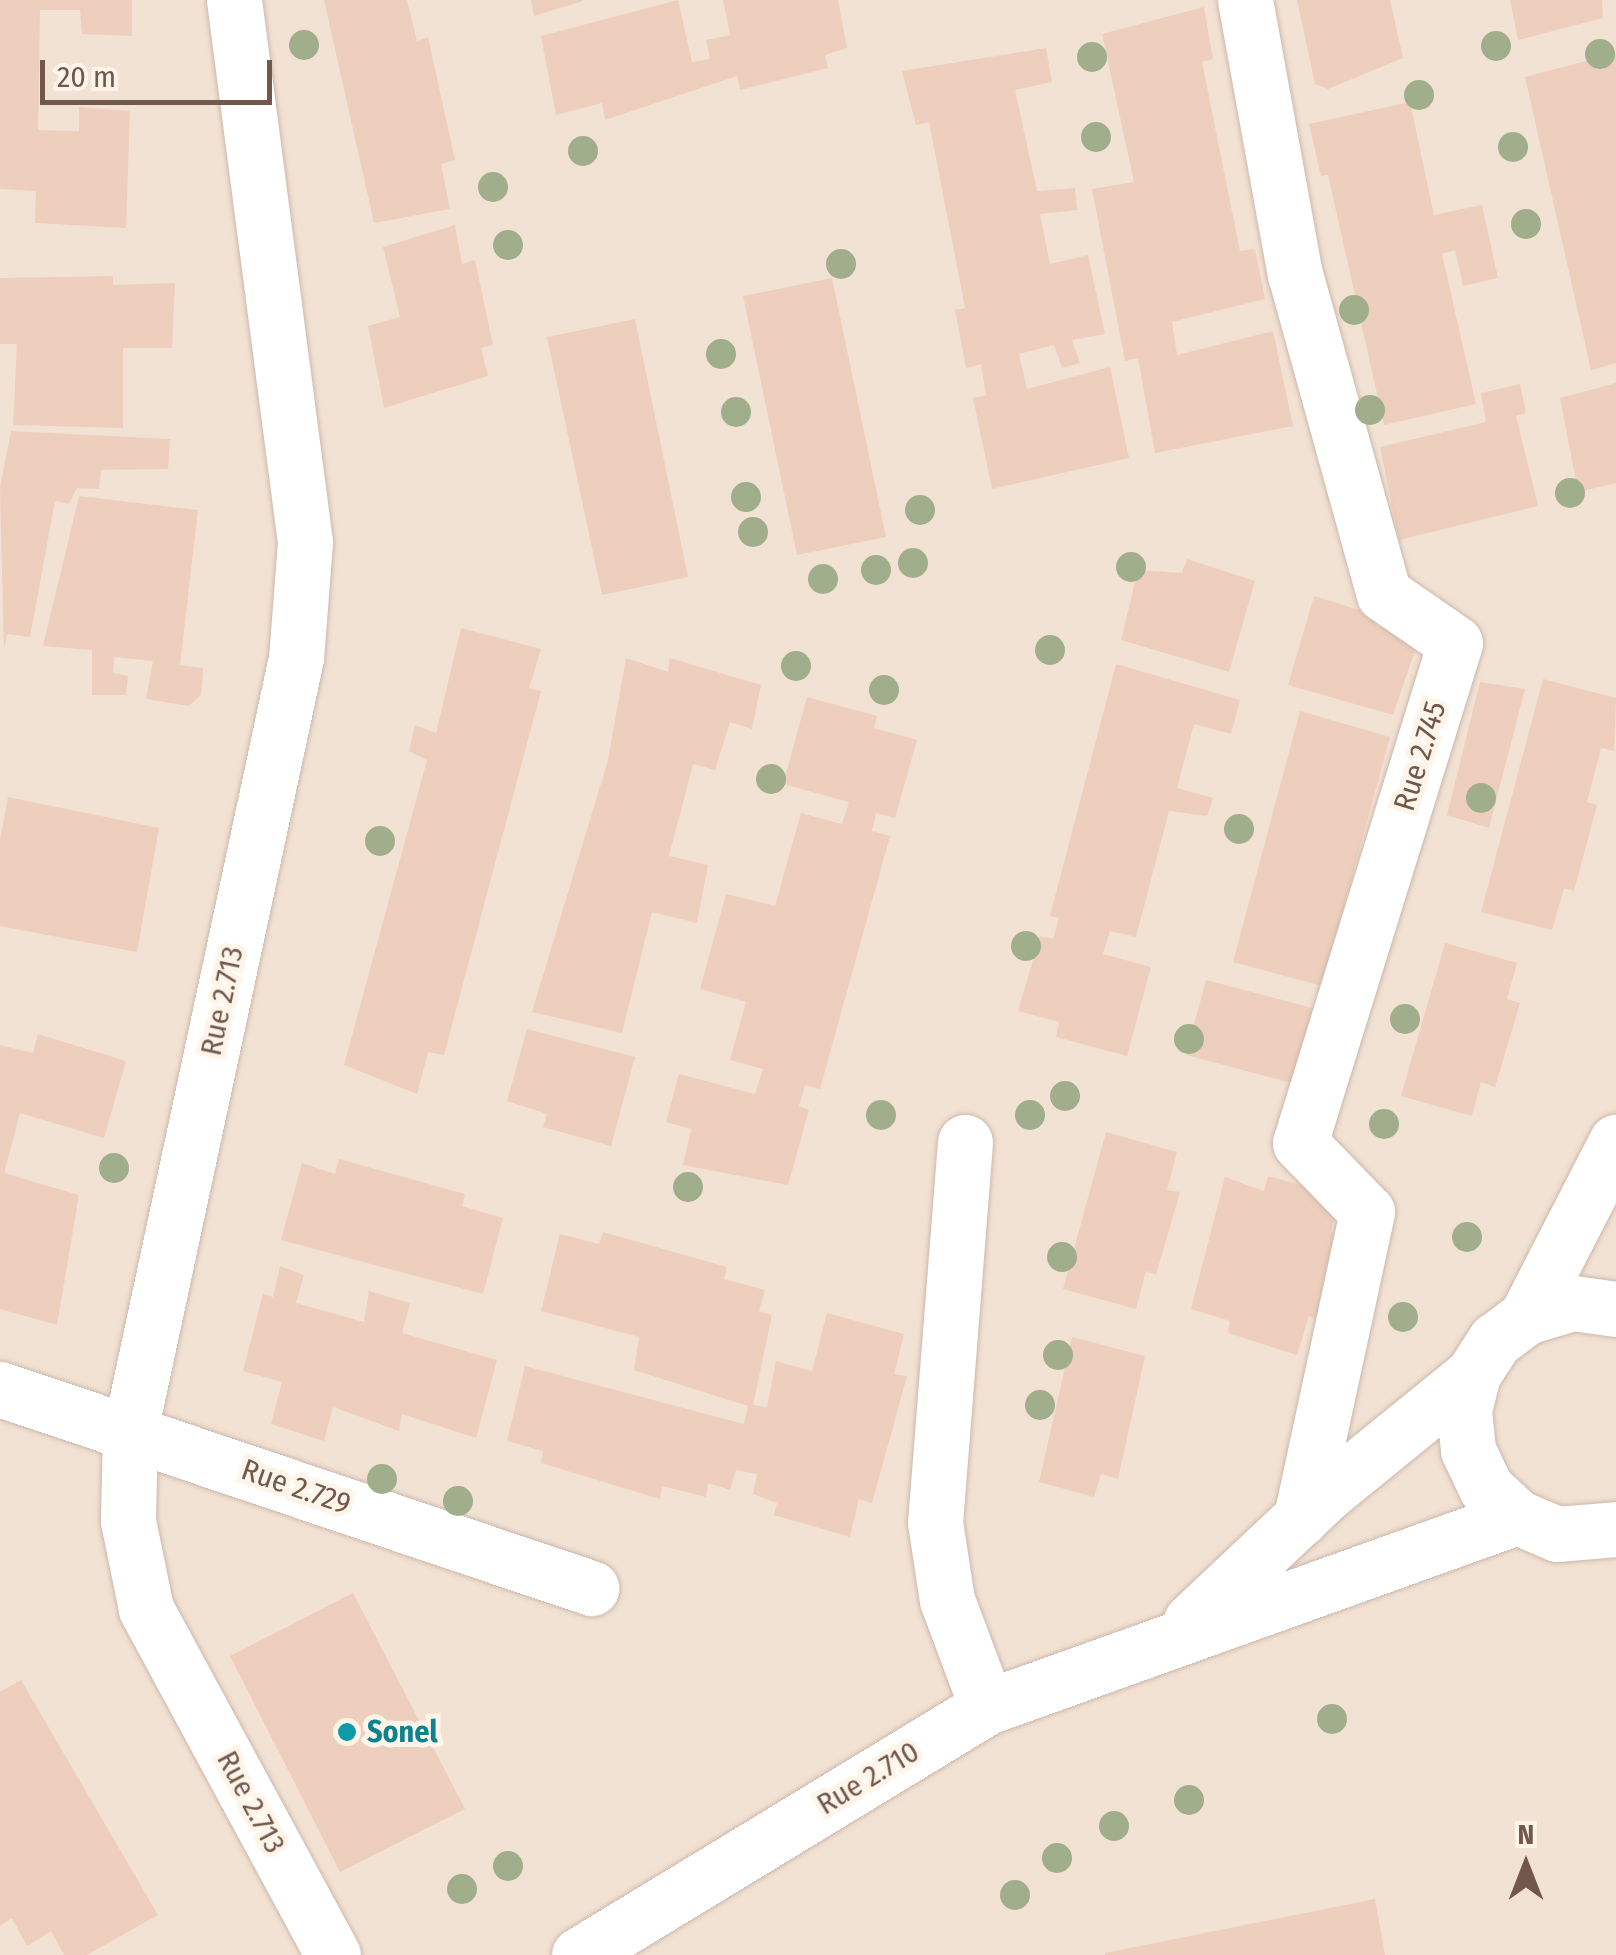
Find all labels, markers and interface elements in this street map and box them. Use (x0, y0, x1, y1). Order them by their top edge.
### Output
scale bar (45, 40, 278, 102)
text: 20 m (57, 59, 116, 95)
street label: Rue 2.745 (1386, 697, 1454, 815)
street label: Rue 2.713 (193, 943, 251, 1059)
street label: Rue 2.729 (237, 1452, 355, 1522)
place label: Sonel (367, 1714, 438, 1750)
marker: Sonel (336, 1721, 358, 1743)
street label: Rue 2.710 (810, 1734, 926, 1822)
street label: Rue 2.713 (209, 1745, 293, 1859)
north arrow (1476, 1815, 1576, 1915)
text: N (1518, 1818, 1534, 1851)

